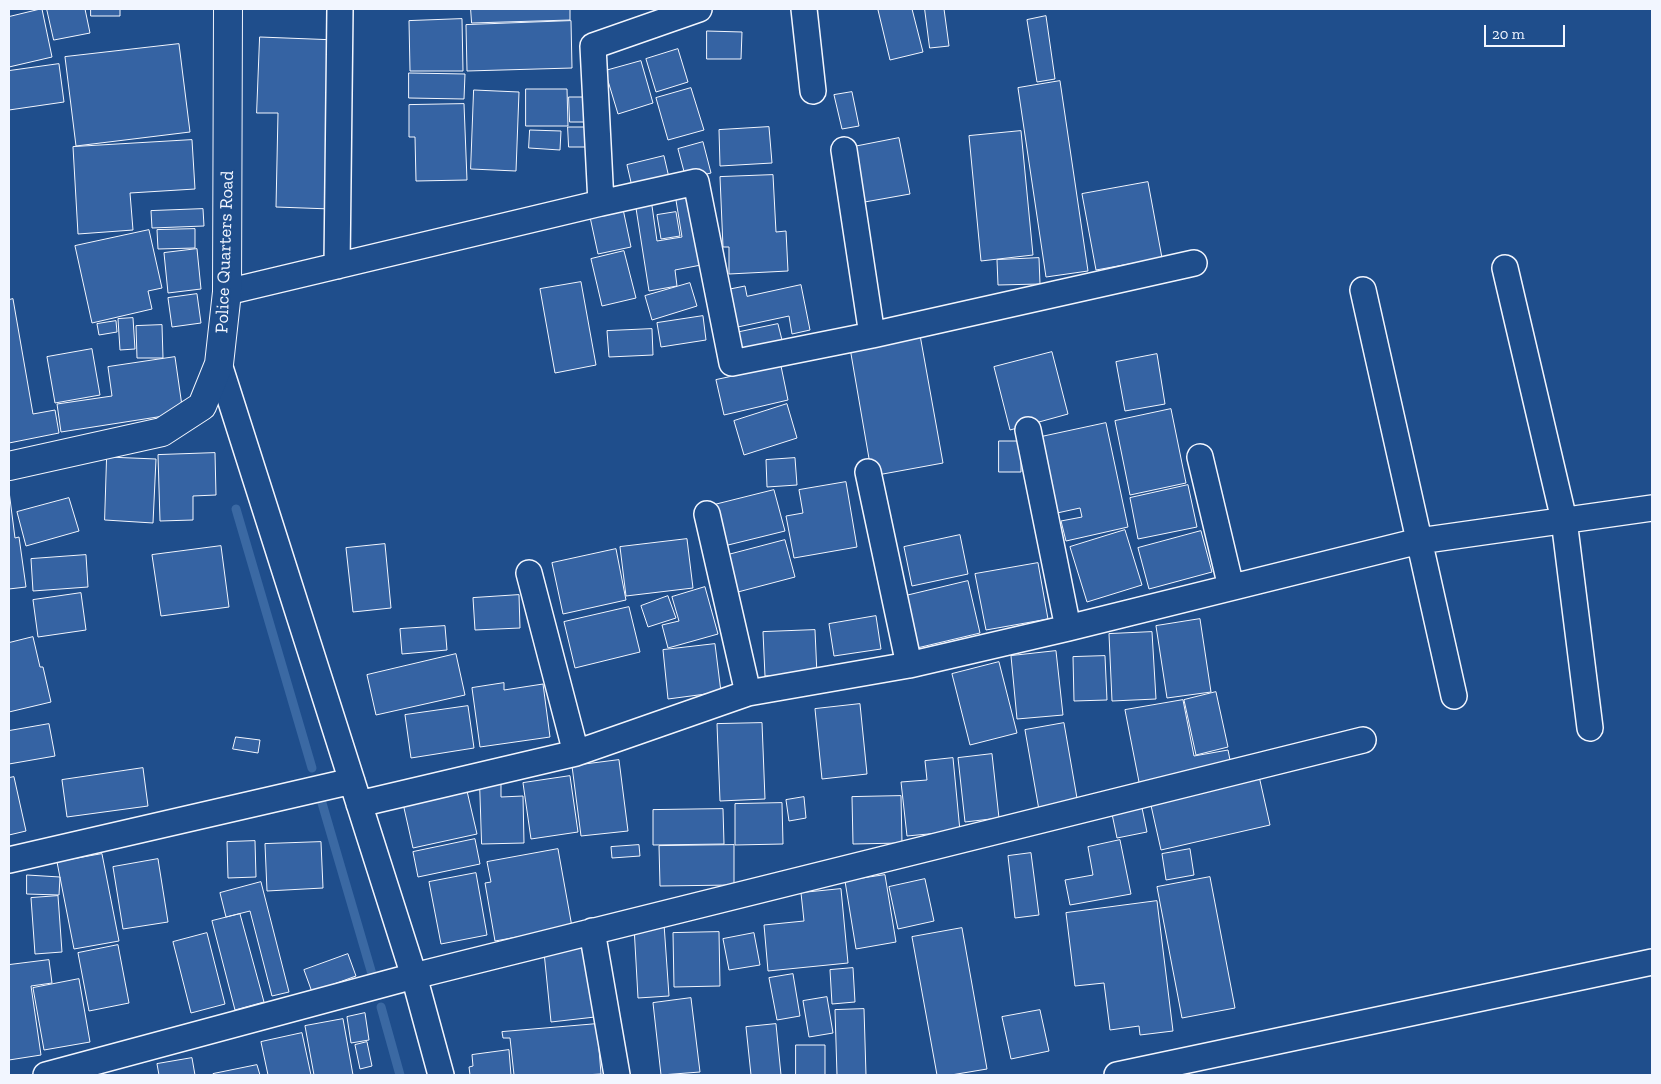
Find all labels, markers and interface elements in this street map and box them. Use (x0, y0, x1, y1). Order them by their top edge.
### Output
scale bar (1486, 15, 1567, 47)
text: 20 m (1492, 25, 1525, 43)
street label: Police Quarters Road (211, 170, 239, 334)

